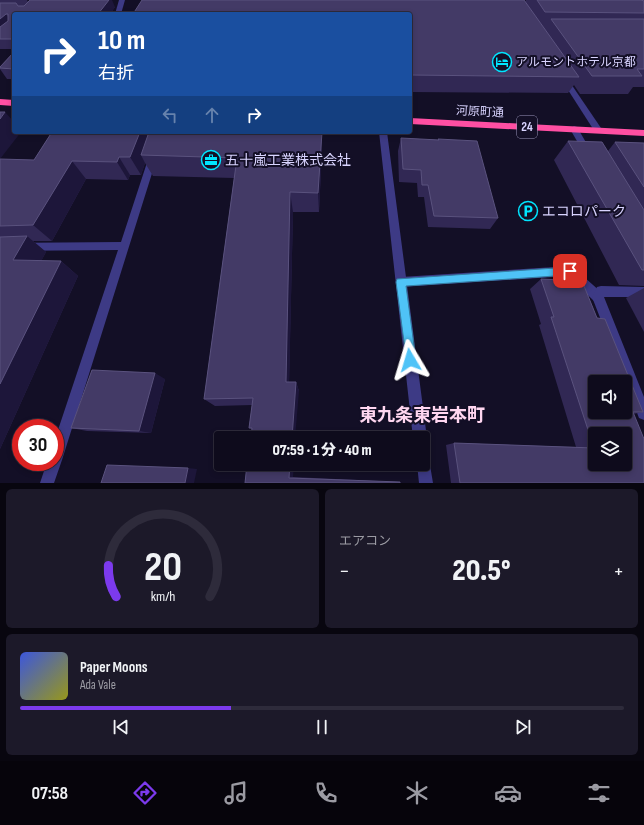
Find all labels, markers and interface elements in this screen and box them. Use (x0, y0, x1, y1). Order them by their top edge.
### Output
text: 10 m (98, 24, 145, 57)
icon: right (32, 28, 84, 80)
hotel icon: アルモントホテル京都 (491, 51, 513, 73)
place label: アルモントホテル京都 (516, 55, 636, 70)
text: 右折 (98, 63, 134, 84)
street label: 河原町通 (456, 103, 504, 121)
icon: left (159, 104, 181, 126)
icon: ahead (201, 104, 223, 126)
icon: right (243, 104, 265, 126)
road number: 24 (517, 116, 537, 138)
office icon: 五十嵐工業株式会社 (200, 149, 222, 171)
place label: 五十嵐工業株式会社 (225, 152, 351, 169)
parking icon: エコロパーク (517, 200, 539, 222)
place label: エコロパーク (542, 203, 626, 220)
pin (553, 254, 587, 288)
icon: arrive (559, 260, 581, 282)
position arrow (389, 339, 431, 381)
map controls (588, 375, 632, 471)
button: sound (588, 375, 632, 419)
district label: 東九条東岩本町 (359, 405, 485, 426)
speed limit sign: 30 (12, 419, 64, 471)
button: layers (588, 427, 632, 471)
text: 07:59 · 1 分 · 40 m (272, 441, 372, 460)
text: エアコン (339, 533, 391, 549)
text: 20 (143, 542, 182, 591)
text: 20.5° (452, 553, 511, 589)
text: − (339, 558, 350, 585)
text: + (613, 558, 624, 585)
text: km/h (150, 587, 175, 604)
text: Paper Moons (80, 658, 148, 677)
text: Ada Vale (80, 677, 116, 693)
icon: previous (110, 716, 132, 738)
icon: pause (311, 716, 333, 738)
icon: next (512, 716, 534, 738)
icon: directions (131, 779, 159, 807)
icon: music (222, 779, 250, 807)
icon: phone (312, 779, 340, 807)
icon: climate (403, 779, 431, 807)
icon: car (494, 779, 522, 807)
icon: filters (585, 779, 613, 807)
text: 07:58 (31, 783, 68, 804)

